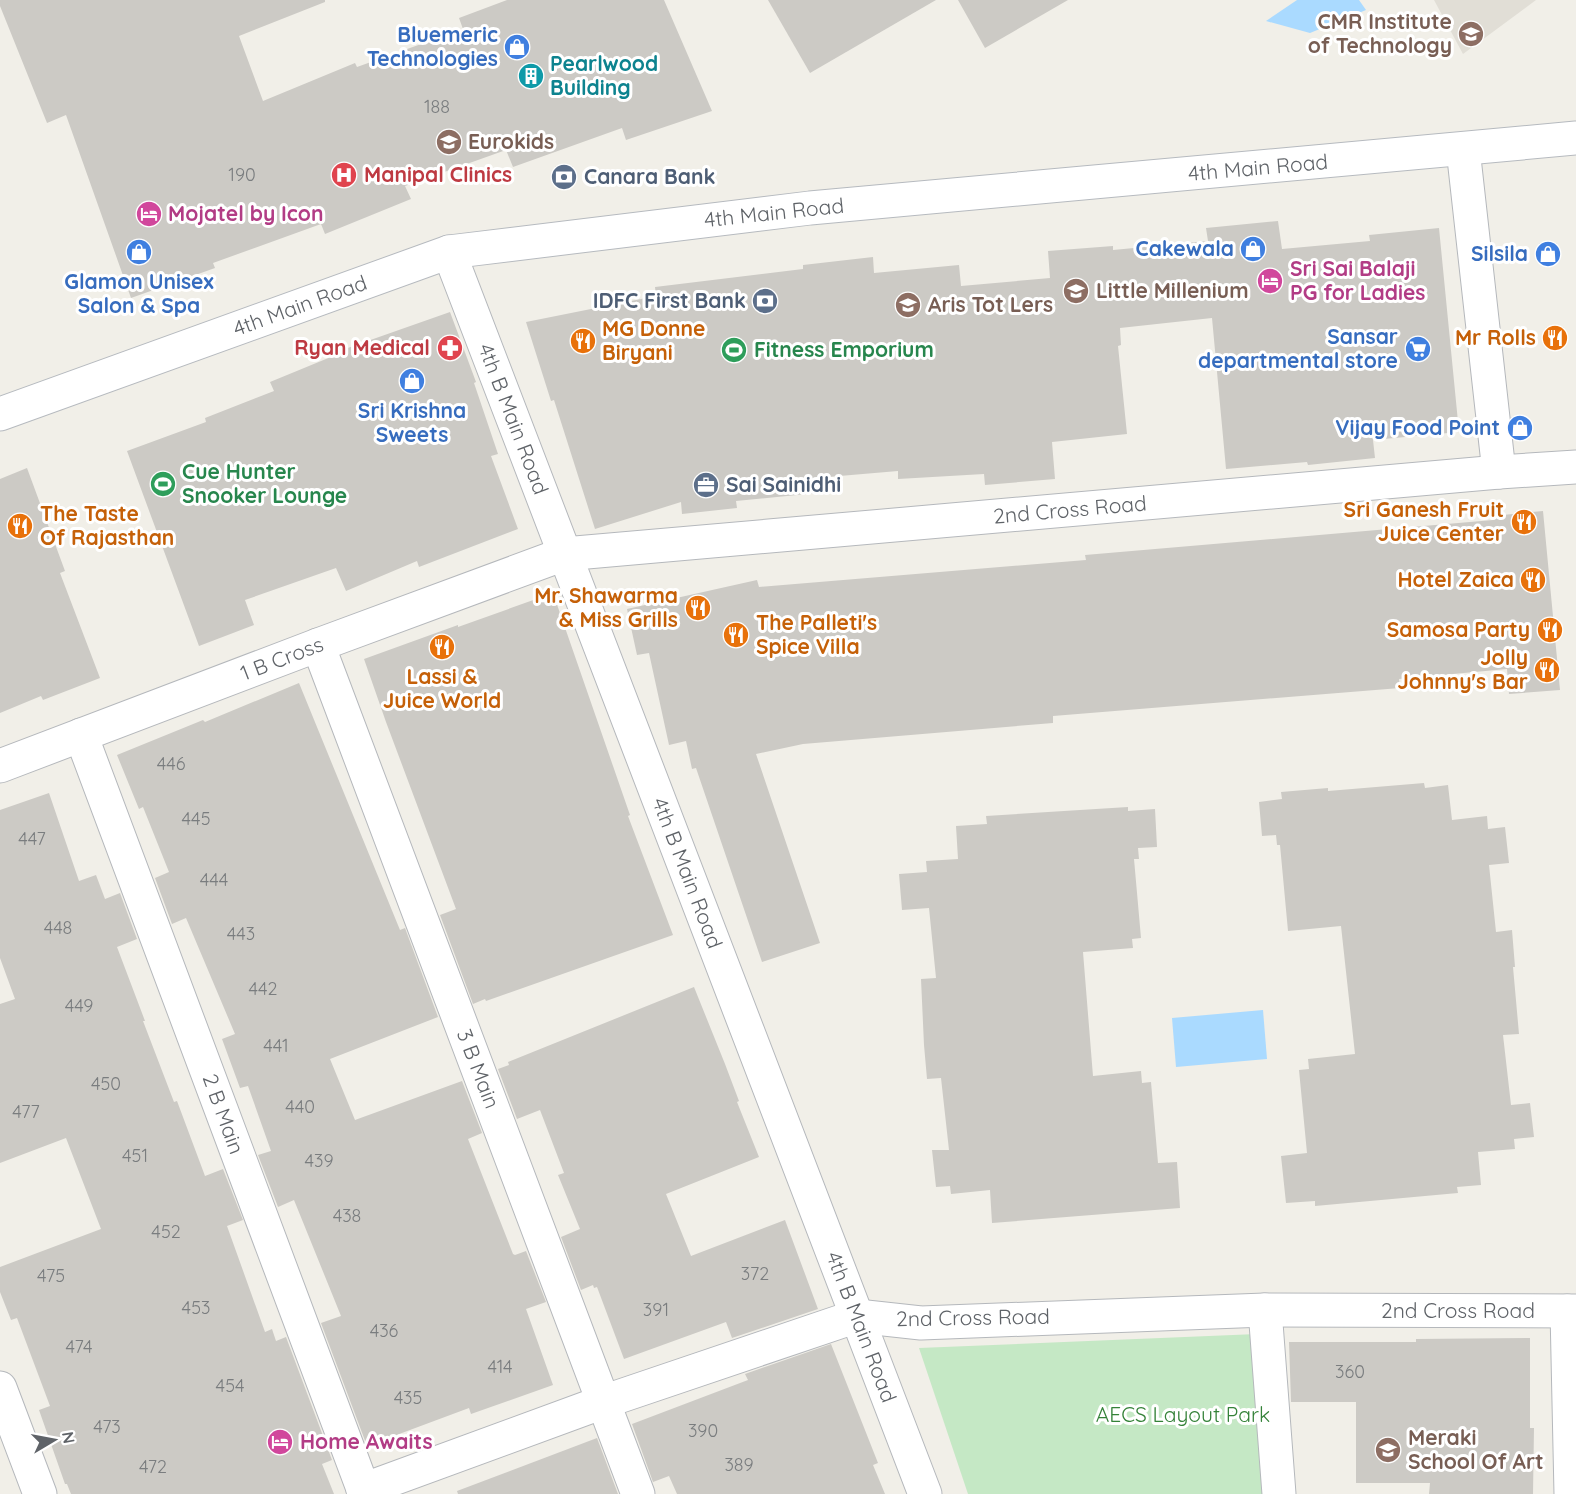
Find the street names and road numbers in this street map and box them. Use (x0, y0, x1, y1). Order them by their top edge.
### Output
street label: 4th Main Road (1187, 148, 1329, 186)
street label: 4th Main Road (703, 192, 845, 232)
street label: 4th Main Road (229, 269, 370, 341)
street label: 4th B Main Road (473, 339, 555, 498)
street label: 2nd Cross Road (992, 489, 1148, 529)
street label: 1 B Cross (237, 630, 327, 686)
street label: 4th B Main Road (647, 793, 729, 952)
street label: 3 B Main (452, 1025, 506, 1112)
street label: 2 B Main (197, 1070, 250, 1157)
street label: 4th B Main Road (821, 1247, 903, 1406)
street label: 2nd Cross Road (1381, 1297, 1535, 1323)
street label: 2nd Cross Road (896, 1303, 1050, 1331)

